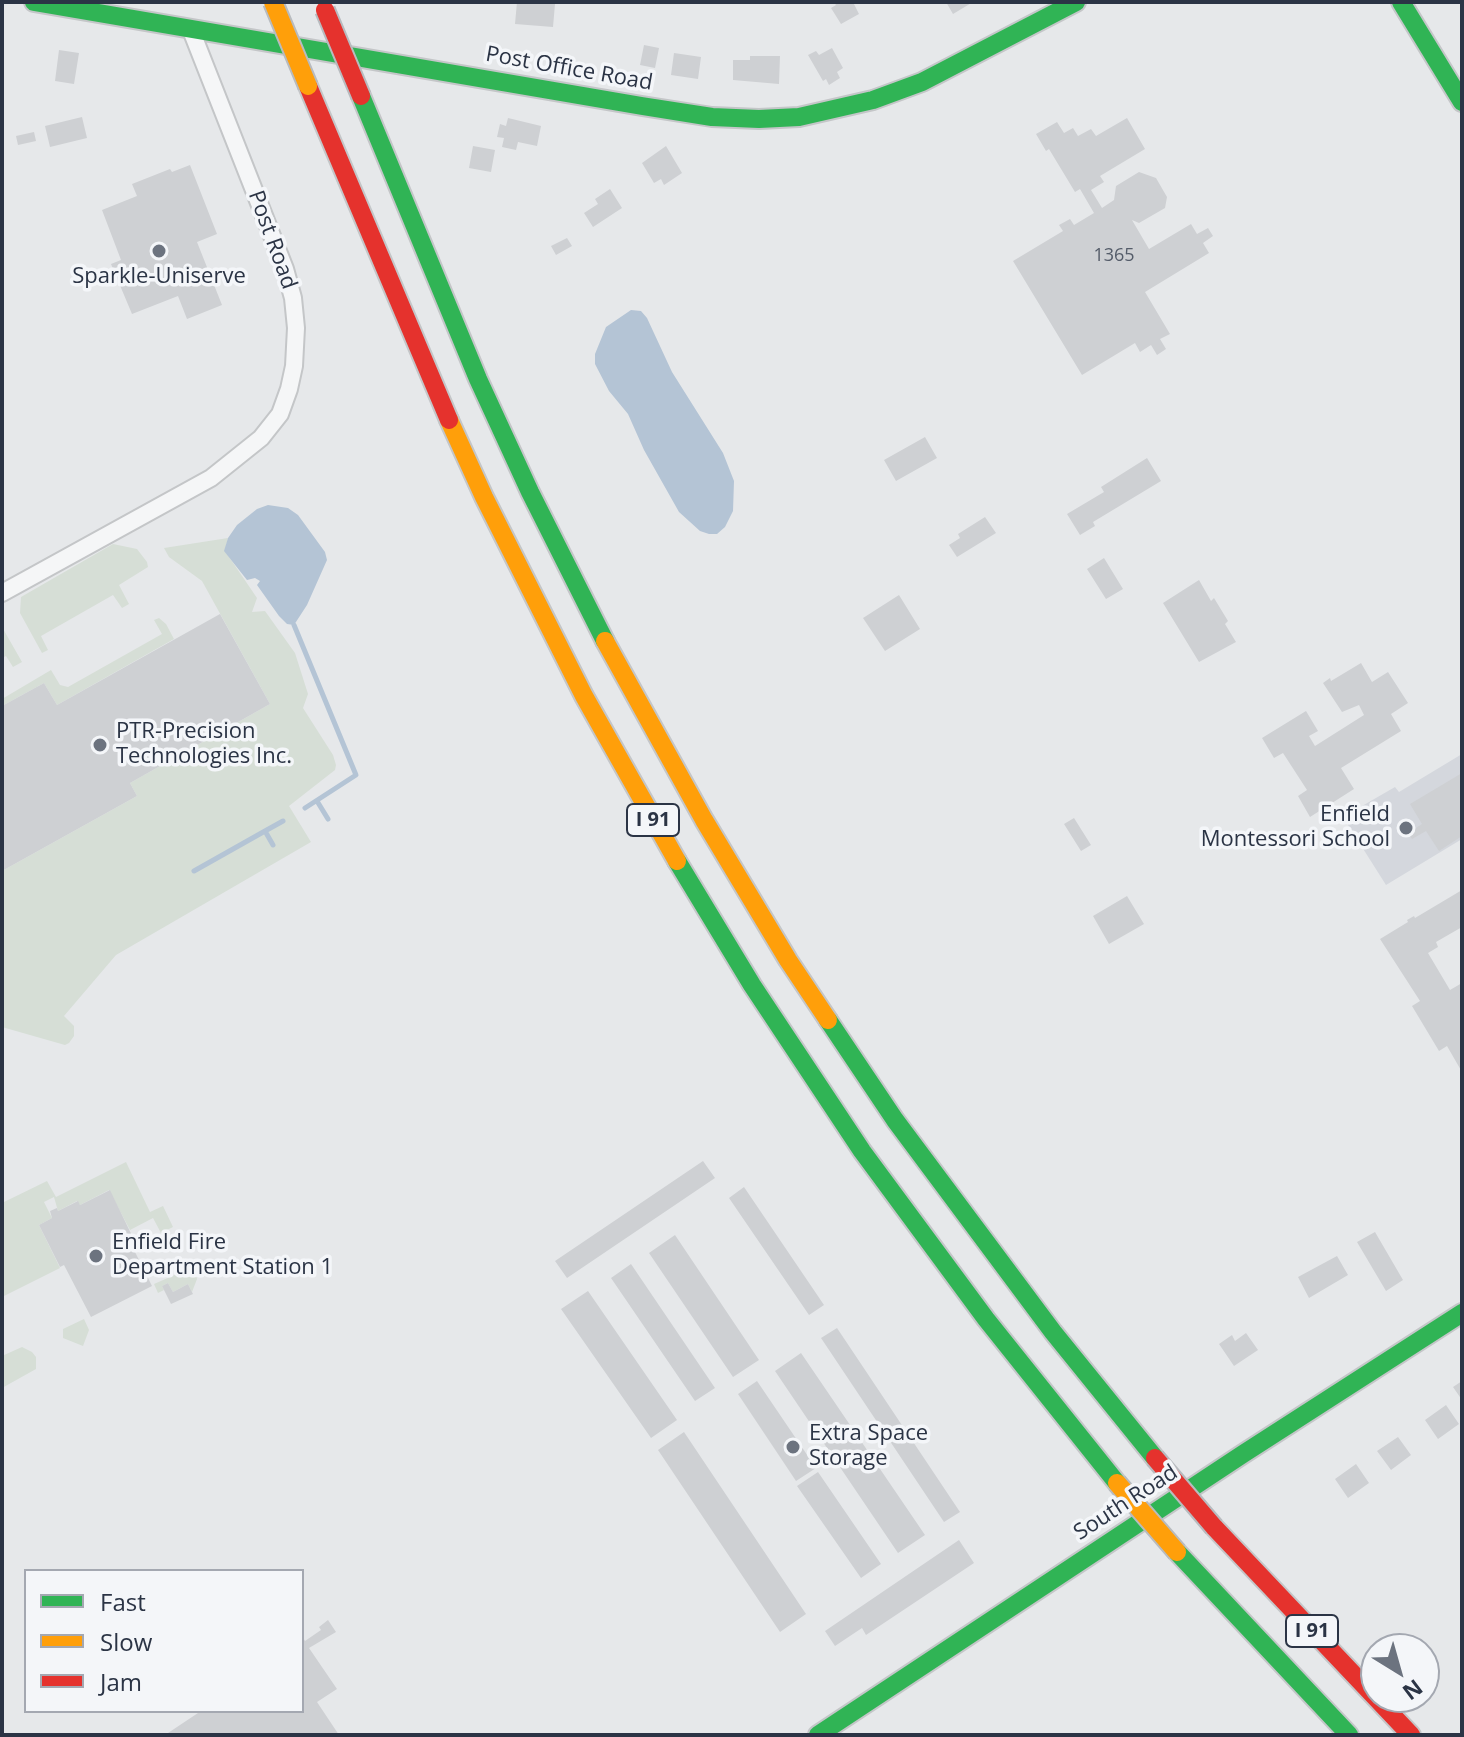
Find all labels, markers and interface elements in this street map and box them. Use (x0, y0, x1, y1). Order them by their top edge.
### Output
street label: Post Office Road (483, 41, 655, 97)
street label: Post Road (242, 187, 302, 293)
marker: Sparkle-Uniserve (150, 242, 168, 260)
house number: 1365 (1093, 245, 1135, 267)
place label: Sparkle-Uniserve (72, 264, 246, 290)
place label: PTR-Precision Technologies Inc. (116, 719, 292, 770)
marker: PTR-Precision Technologies Inc. (91, 736, 109, 754)
place label: Enfield Montessori School (1201, 802, 1390, 854)
road number: I 91 (627, 804, 679, 836)
marker: Enfield Montessori School (1397, 819, 1415, 837)
place label: Enfield Fire Department Station 1 (112, 1230, 333, 1282)
marker: Enfield Fire Department Station 1 (87, 1247, 105, 1265)
place label: Extra Space Storage (809, 1421, 928, 1472)
marker: Extra Space Storage (784, 1438, 802, 1456)
street label: South Road (1069, 1460, 1183, 1546)
legend (24, 1569, 304, 1713)
text: Fast (100, 1585, 146, 1618)
road number: I 91 (1286, 1615, 1338, 1647)
text: Slow (100, 1625, 152, 1658)
north arrow (1360, 1633, 1440, 1713)
text: Jam (100, 1665, 142, 1698)
text: N (1397, 1673, 1429, 1708)

